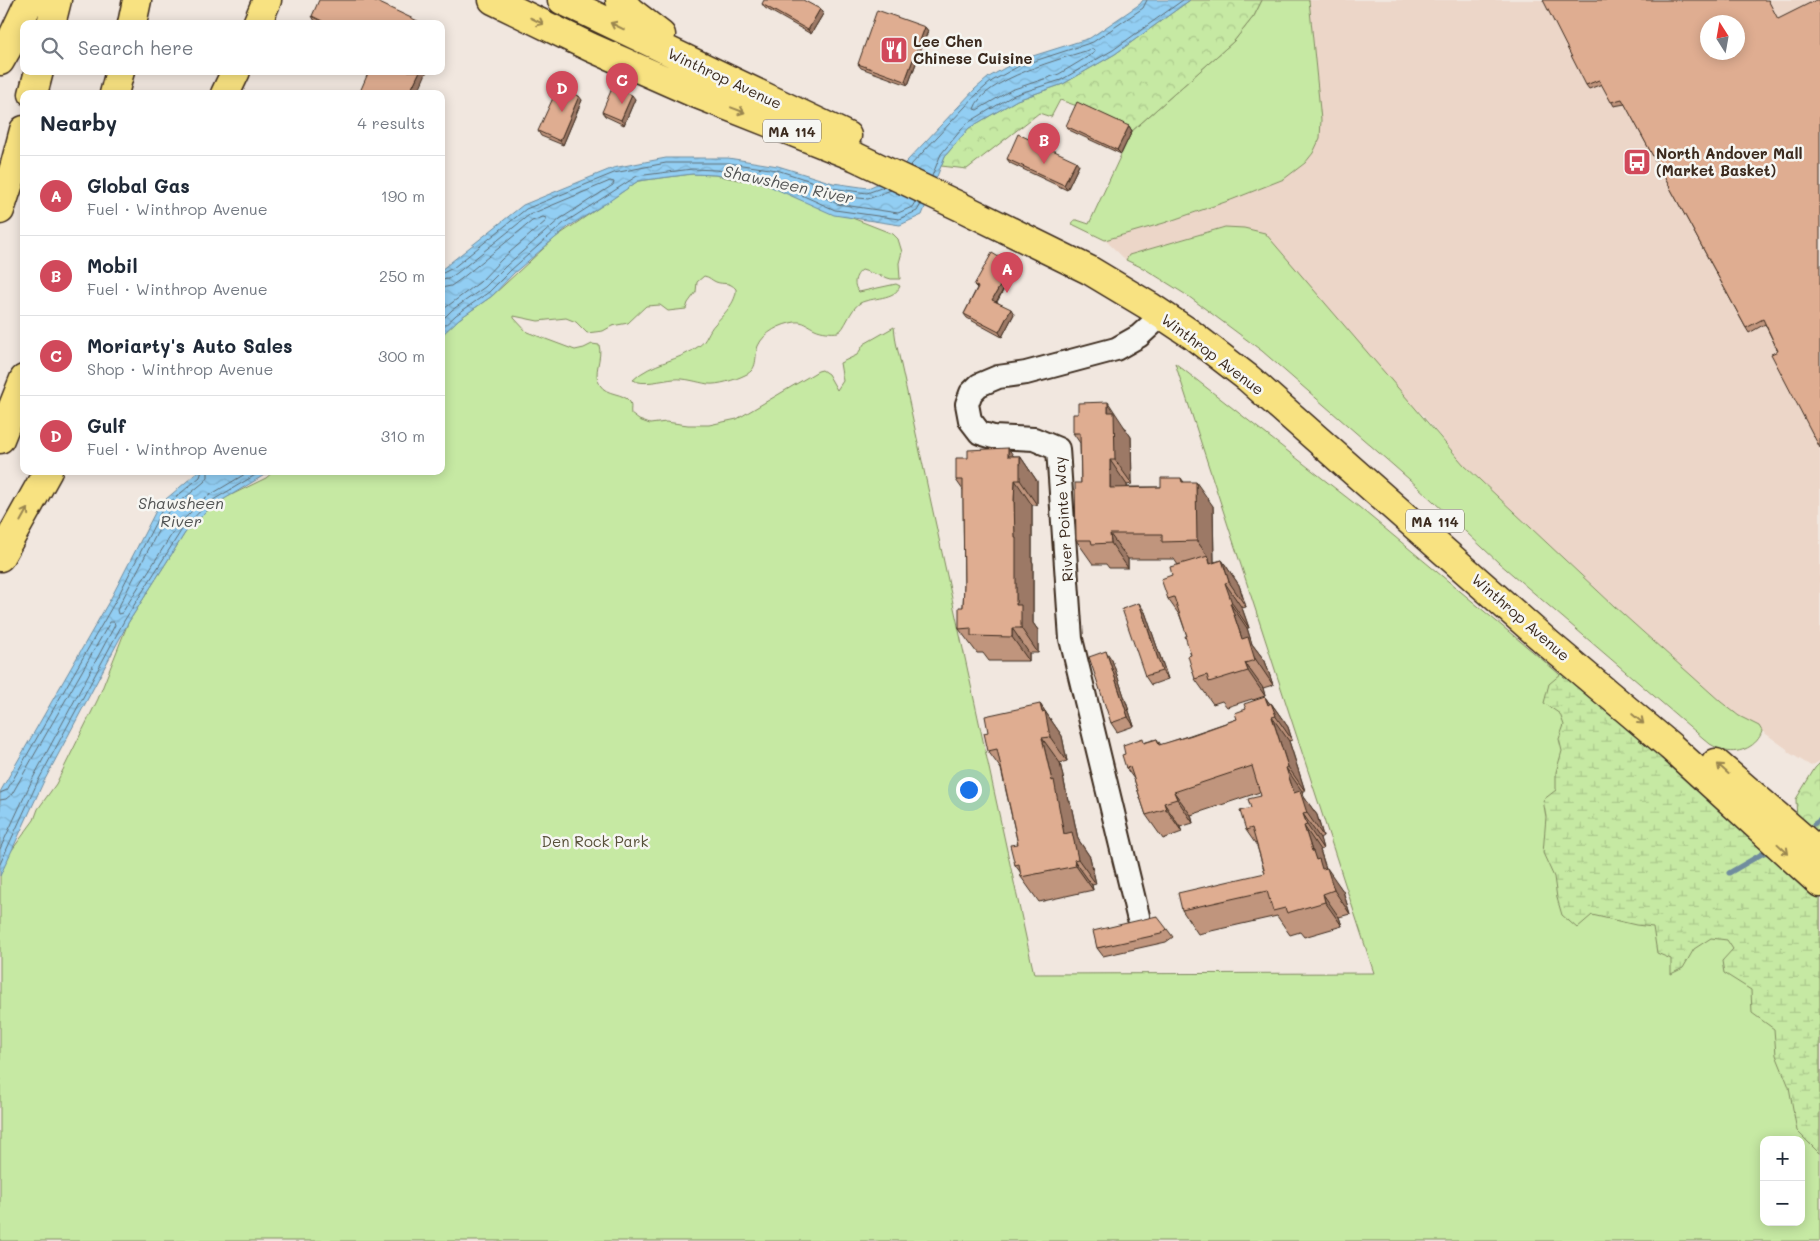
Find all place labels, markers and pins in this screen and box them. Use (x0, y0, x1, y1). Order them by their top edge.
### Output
place label: Lee Chen Chinese Cuisine (913, 31, 1032, 68)
restaurant icon: Lee Chen Chinese Cuisine (879, 35, 909, 65)
pin: C (606, 63, 638, 104)
pin: D (546, 71, 578, 112)
pin: B (1028, 123, 1060, 164)
place label: North Andover Mall (Market Basket) (1656, 143, 1802, 180)
bus stop icon: North Andover Mall (Market Basket) (1622, 147, 1652, 177)
pin: A (991, 252, 1023, 293)

